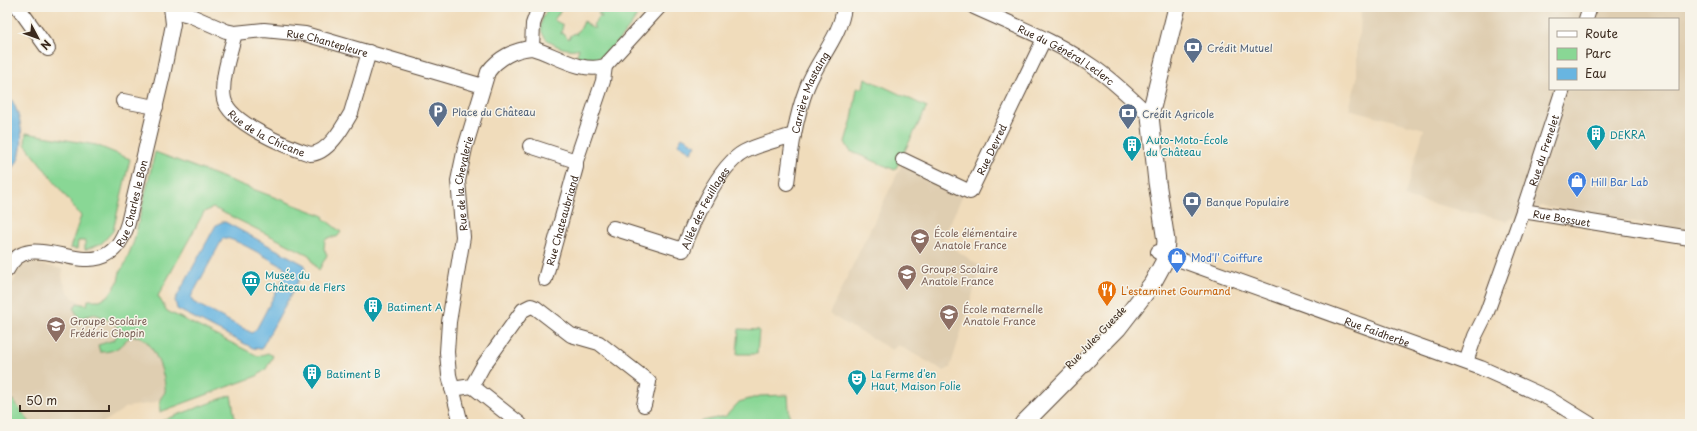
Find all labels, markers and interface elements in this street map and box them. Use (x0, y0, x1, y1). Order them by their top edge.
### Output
north arrow (18, 18, 58, 58)
legend (1549, 18, 1679, 90)
street label: Rue du Général Leclerc (1016, 20, 1118, 88)
text: Route (1585, 24, 1618, 42)
street label: Rue Chantepleure (286, 25, 371, 60)
text: N (36, 36, 55, 54)
bank icon: Crédit Mutuel (1182, 36, 1204, 64)
place label: Crédit Mutuel (1207, 40, 1273, 55)
text: Parc (1585, 44, 1611, 62)
street label: Carrière Mastaing (787, 48, 832, 135)
text: Eau (1585, 64, 1607, 82)
parking icon: Place du Château (427, 100, 449, 128)
bank icon: Crédit Agricole (1117, 102, 1139, 130)
place label: Place du Château (452, 104, 535, 119)
street label: Rue de la Chicane (225, 106, 308, 159)
place label: Crédit Agricole (1142, 106, 1215, 121)
street label: Rue du Frenelet (1524, 113, 1562, 188)
street label: Rue Devred (972, 121, 1010, 177)
building icon: DEKRA (1585, 123, 1607, 151)
place label: DEKRA (1610, 127, 1646, 142)
place label: Auto-Moto-École du Château (1146, 132, 1229, 159)
street label: Rue de la Chevalerie (450, 134, 476, 232)
building icon: Auto-Moto-École du Château (1121, 134, 1143, 162)
street label: Rue Charles le Bon (111, 158, 150, 249)
street label: Allée des Feuillages (677, 163, 732, 251)
shop icon: Hill Bar Lab (1566, 170, 1588, 198)
street label: Rue Chateaubriand (542, 173, 581, 267)
place label: Hill Bar Lab (1591, 174, 1648, 189)
bank icon: Banque Populaire (1181, 190, 1203, 218)
place label: Banque Populaire (1206, 194, 1289, 209)
street label: Rue Bossuet (1532, 205, 1592, 229)
place label: École élémentaire Anatole France (934, 225, 1017, 252)
school or university icon: École élémentaire Anatole France (909, 227, 931, 255)
shop icon: Mod'l' Coiffure (1166, 246, 1188, 274)
place label: Mod'l' Coiffure (1191, 250, 1263, 265)
place label: Groupe Scolaire Anatole France (921, 261, 998, 288)
school or university icon: Groupe Scolaire Anatole France (896, 263, 918, 291)
place label: Musée du Château de Flers (265, 267, 346, 294)
museum icon: Musée du Château de Flers (240, 269, 262, 297)
restaurant icon: L'estaminet Gourmand (1096, 279, 1118, 307)
place label: L'estaminet Gourmand (1121, 283, 1231, 298)
building icon: Batiment A (362, 295, 384, 323)
place label: Batiment A (387, 299, 443, 314)
place label: École maternelle Anatole France (963, 301, 1044, 328)
street label: Rue Jules Guesde (1061, 302, 1129, 372)
school or university icon: École maternelle Anatole France (938, 303, 960, 331)
street label: Rue Faidherbe (1343, 312, 1412, 349)
place label: Groupe Scolaire Frédéric Chopin (70, 313, 147, 340)
school or university icon: Groupe Scolaire Frédéric Chopin (45, 315, 67, 343)
building icon: Batiment B (301, 362, 323, 390)
place label: Batiment B (326, 366, 381, 381)
place label: La Ferme d'en Haut, Maison Folie (871, 366, 962, 393)
theatre icon: La Ferme d'en Haut, Maison Folie (846, 368, 868, 396)
scale bar (20, 387, 109, 413)
text: 50 m (26, 391, 57, 409)

